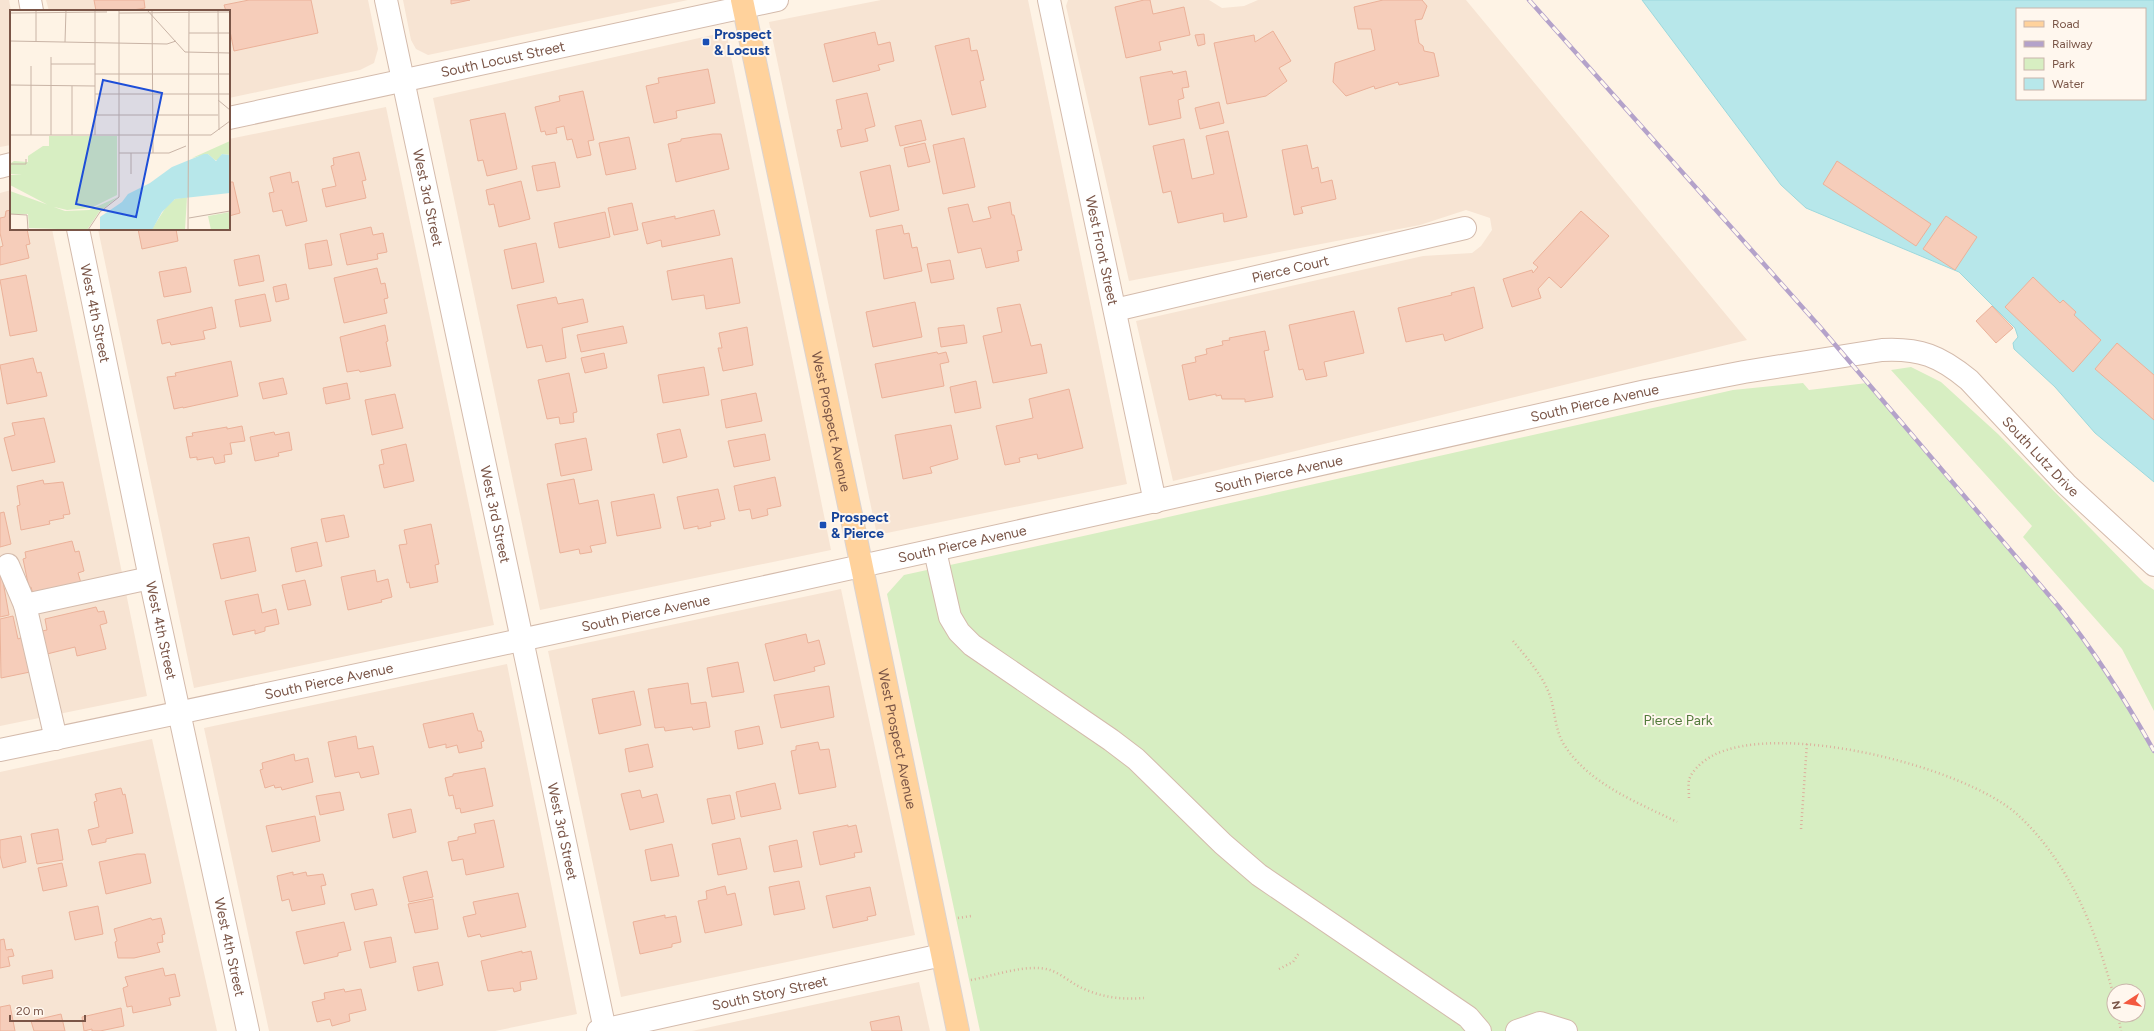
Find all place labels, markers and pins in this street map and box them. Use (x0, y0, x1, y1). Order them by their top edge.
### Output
place label: Prospect & Locust (714, 26, 772, 59)
marker: Prospect & Locust (701, 37, 711, 47)
place label: Prospect & Pierce (831, 509, 889, 542)
marker: Prospect & Pierce (818, 520, 828, 530)

